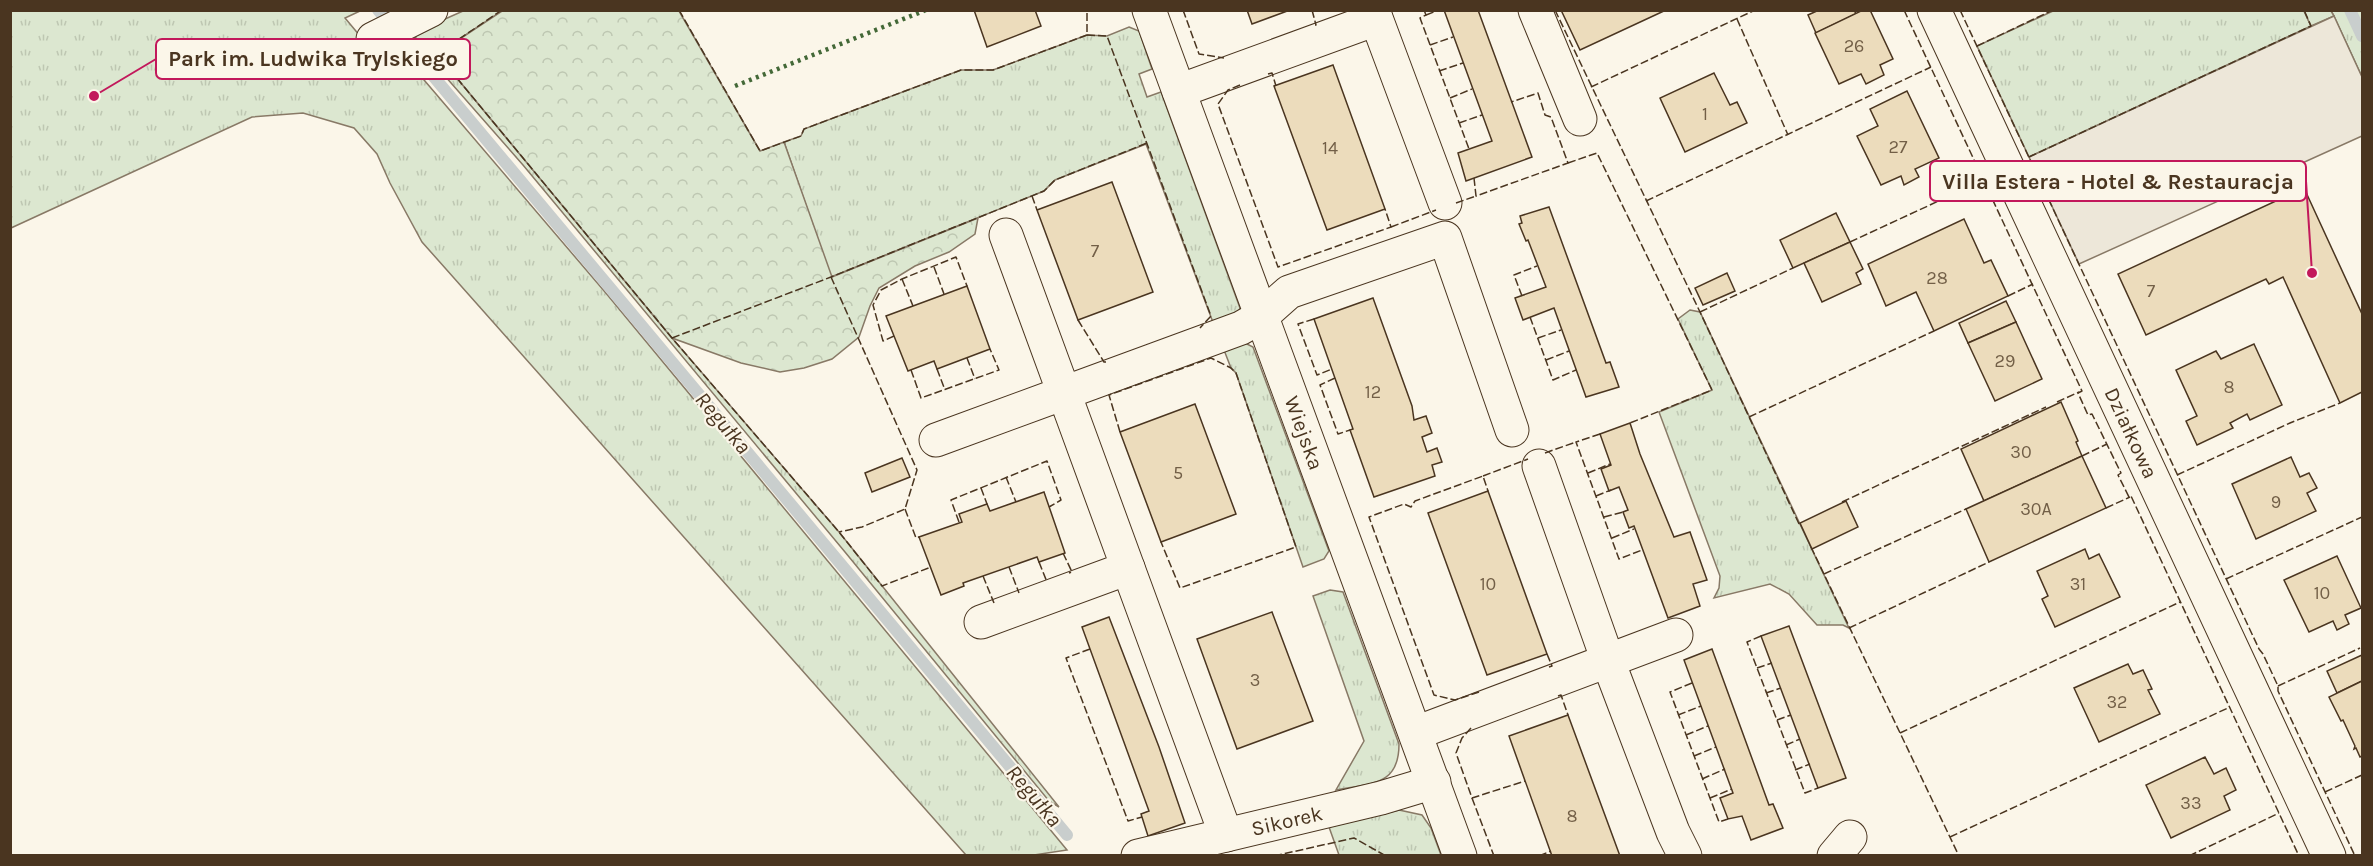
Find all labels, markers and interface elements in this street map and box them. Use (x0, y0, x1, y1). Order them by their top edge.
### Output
house number: 26 (1844, 35, 1864, 57)
callout: Park im. Ludwika Trylskiego (156, 39, 470, 79)
text: Park im. Ludwika Trylskiego (168, 46, 458, 72)
house number: 1 (1702, 103, 1708, 125)
house number: 27 (1889, 136, 1908, 158)
house number: 14 (1322, 137, 1338, 159)
callout: Villa Estera - Hotel & Restauracja (1930, 161, 2306, 201)
text: Villa Estera - Hotel & Restauracja (1942, 169, 2294, 195)
house number: 7 (1091, 240, 1100, 262)
house number: 28 (1926, 267, 1948, 289)
house number: 7 (2147, 280, 2156, 302)
house number: 29 (1995, 350, 2015, 372)
house number: 8 (2223, 376, 2235, 398)
house number: 12 (1365, 381, 1381, 403)
street label: Działkowa (2099, 384, 2163, 482)
water label: Regułka (689, 387, 757, 459)
street label: Wiejska (1280, 393, 1328, 473)
house number: 30 (2010, 441, 2032, 463)
house number: 5 (1173, 462, 1183, 484)
house number: 9 (2271, 491, 2281, 513)
house number: 30A (2020, 498, 2052, 520)
house number: 10 (1480, 573, 1496, 595)
house number: 31 (2070, 573, 2086, 595)
house number: 10 (2314, 582, 2330, 604)
house number: 3 (1250, 669, 1260, 691)
house number: 32 (2106, 691, 2128, 713)
water label: Regułka (1000, 760, 1068, 832)
house number: 33 (2180, 792, 2202, 814)
street label: Sikorek (1249, 801, 1325, 841)
house number: 8 (1566, 805, 1578, 827)

